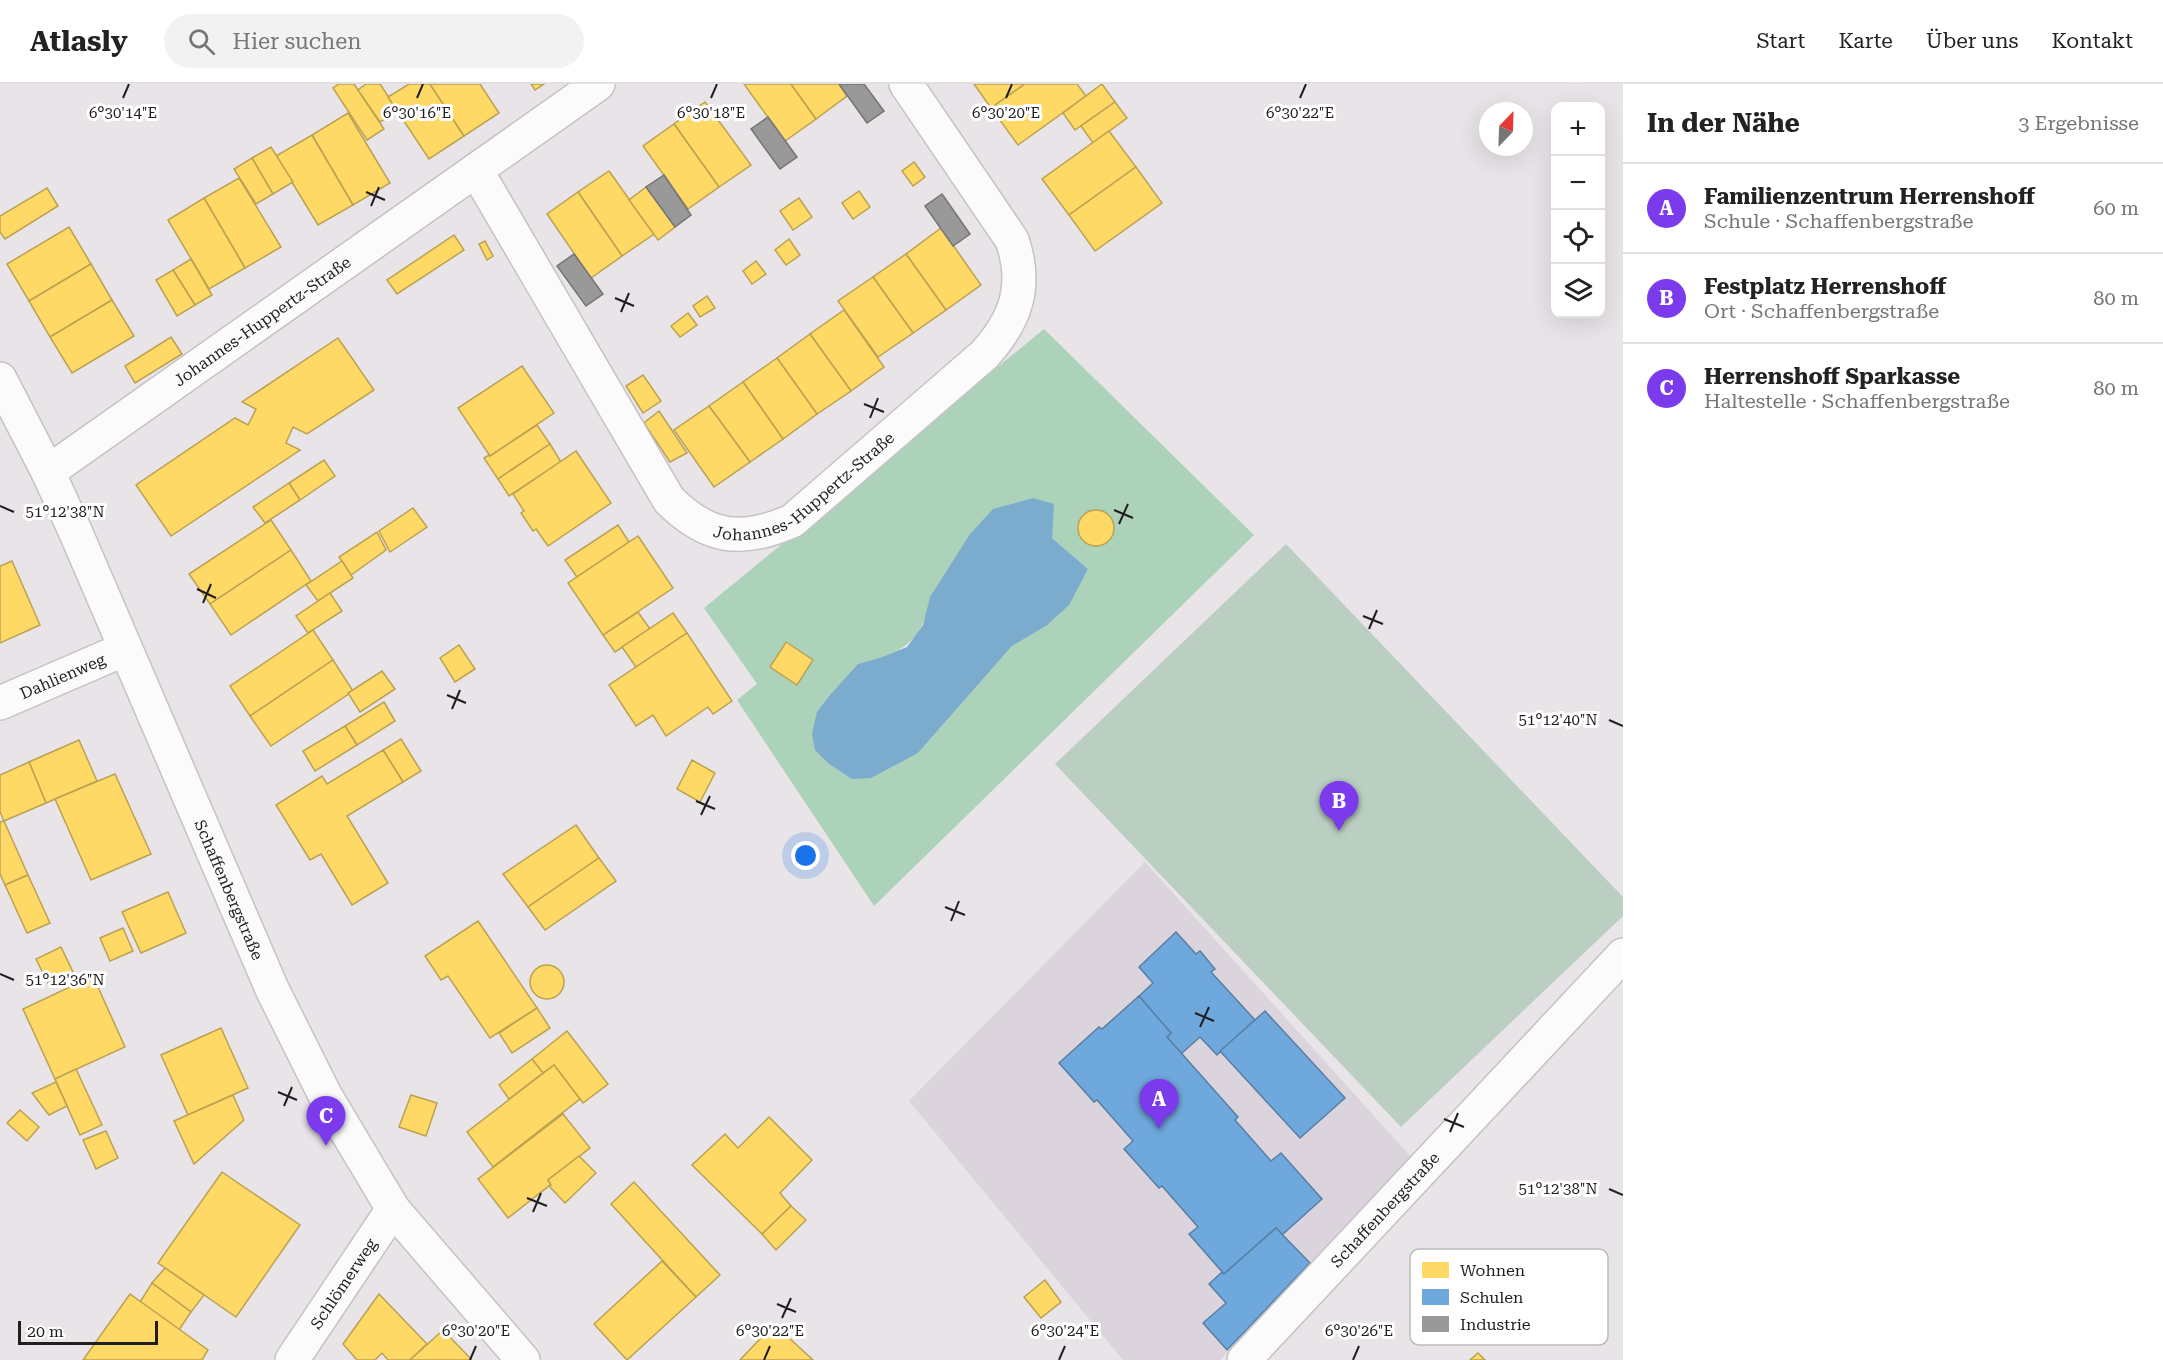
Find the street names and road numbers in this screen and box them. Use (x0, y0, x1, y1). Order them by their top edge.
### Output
street label: Johannes-Huppertz-Straße (170, 252, 355, 390)
street label: Johannes-Huppertz-Straße (711, 428, 898, 544)
street label: Dahlienweg (17, 649, 109, 703)
street label: Schaffenbergstraße (190, 817, 267, 963)
street label: Schaffenbergstraße (1327, 1148, 1444, 1271)
street label: Schlömerweg (306, 1234, 381, 1333)

